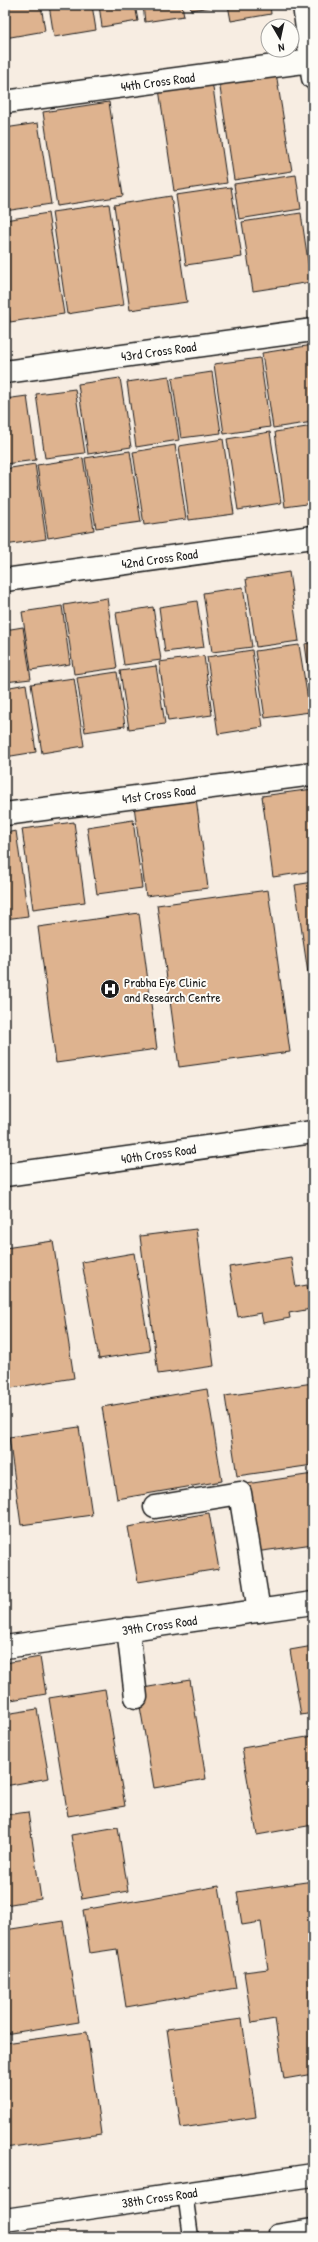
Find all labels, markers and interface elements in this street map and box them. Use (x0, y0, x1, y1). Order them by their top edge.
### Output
north arrow (260, 18, 300, 58)
text: N (277, 41, 286, 55)
street label: 44th Cross Road (120, 68, 196, 95)
street label: 43rd Cross Road (120, 337, 197, 365)
street label: 42nd Cross Road (120, 544, 199, 573)
street label: 41st Cross Road (121, 780, 196, 808)
place label: Prabha Eye Clinic and Research Centre (124, 973, 221, 1006)
hospital icon: Prabha Eye Clinic and Research Centre (99, 978, 121, 1000)
street label: 40th Cross Road (120, 1139, 197, 1168)
street label: 39th Cross Road (121, 1611, 198, 1639)
street label: 38th Cross Road (120, 2183, 198, 2212)

